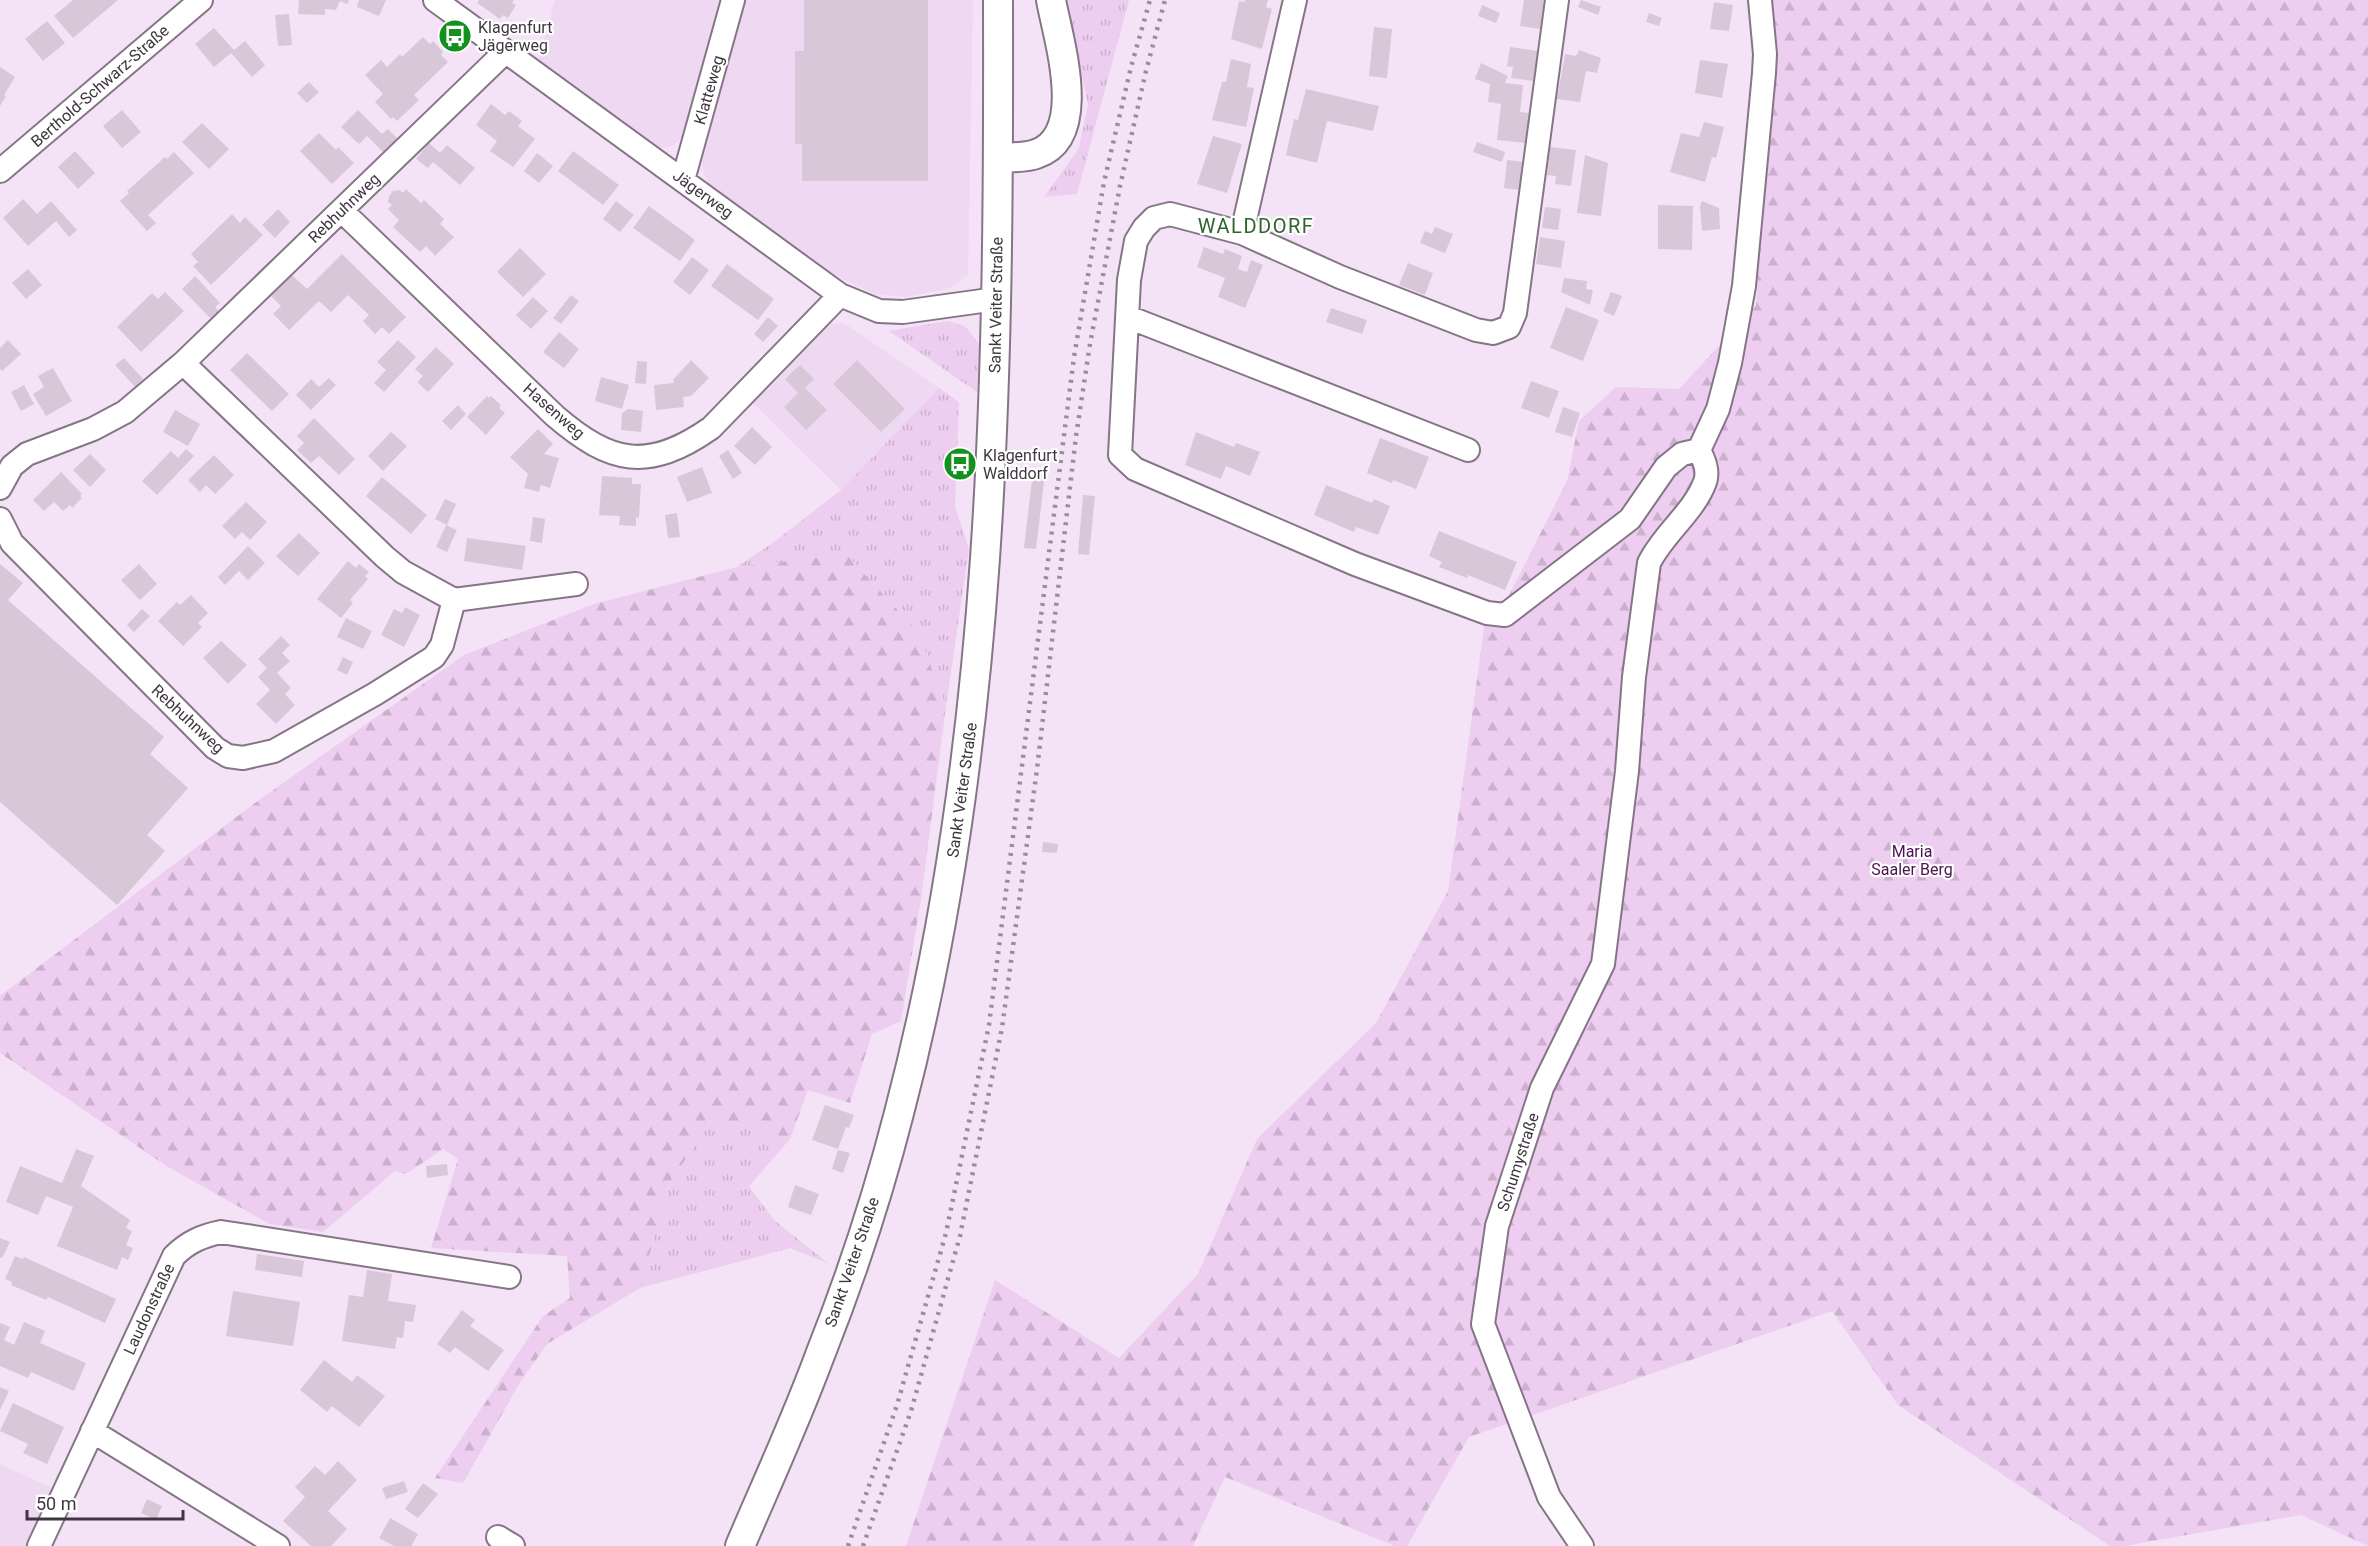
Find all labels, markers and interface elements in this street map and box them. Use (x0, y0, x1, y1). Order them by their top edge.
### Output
bus stop icon: Klagenfurt Jägerweg (437, 18, 473, 54)
place label: Klagenfurt Jägerweg (478, 18, 552, 55)
street label: Berthold-Schwarz-Straße (27, 21, 173, 151)
street label: Klatteweg (690, 53, 728, 127)
street label: Jägerweg (669, 166, 737, 222)
street label: Rebhuhnweg (304, 169, 384, 247)
district label: WALDDORF (1198, 214, 1314, 238)
street label: Sankt Veiter Straße (985, 237, 1007, 373)
street label: Hasenweg (519, 379, 589, 443)
bus stop icon: Klagenfurt Walddorf (942, 446, 978, 482)
place label: Klagenfurt Walddorf (983, 446, 1057, 483)
street label: Rebhuhnweg (148, 681, 228, 757)
street label: Sankt Veiter Straße (943, 721, 981, 859)
park label: Maria Saaler Berg (1871, 842, 1953, 879)
street label: Schumystraße (1493, 1110, 1543, 1214)
street label: Sankt Veiter Straße (821, 1195, 883, 1329)
street label: Laudonstraße (120, 1260, 178, 1358)
scale bar (27, 1483, 183, 1521)
text: 50 m (36, 1493, 76, 1514)

